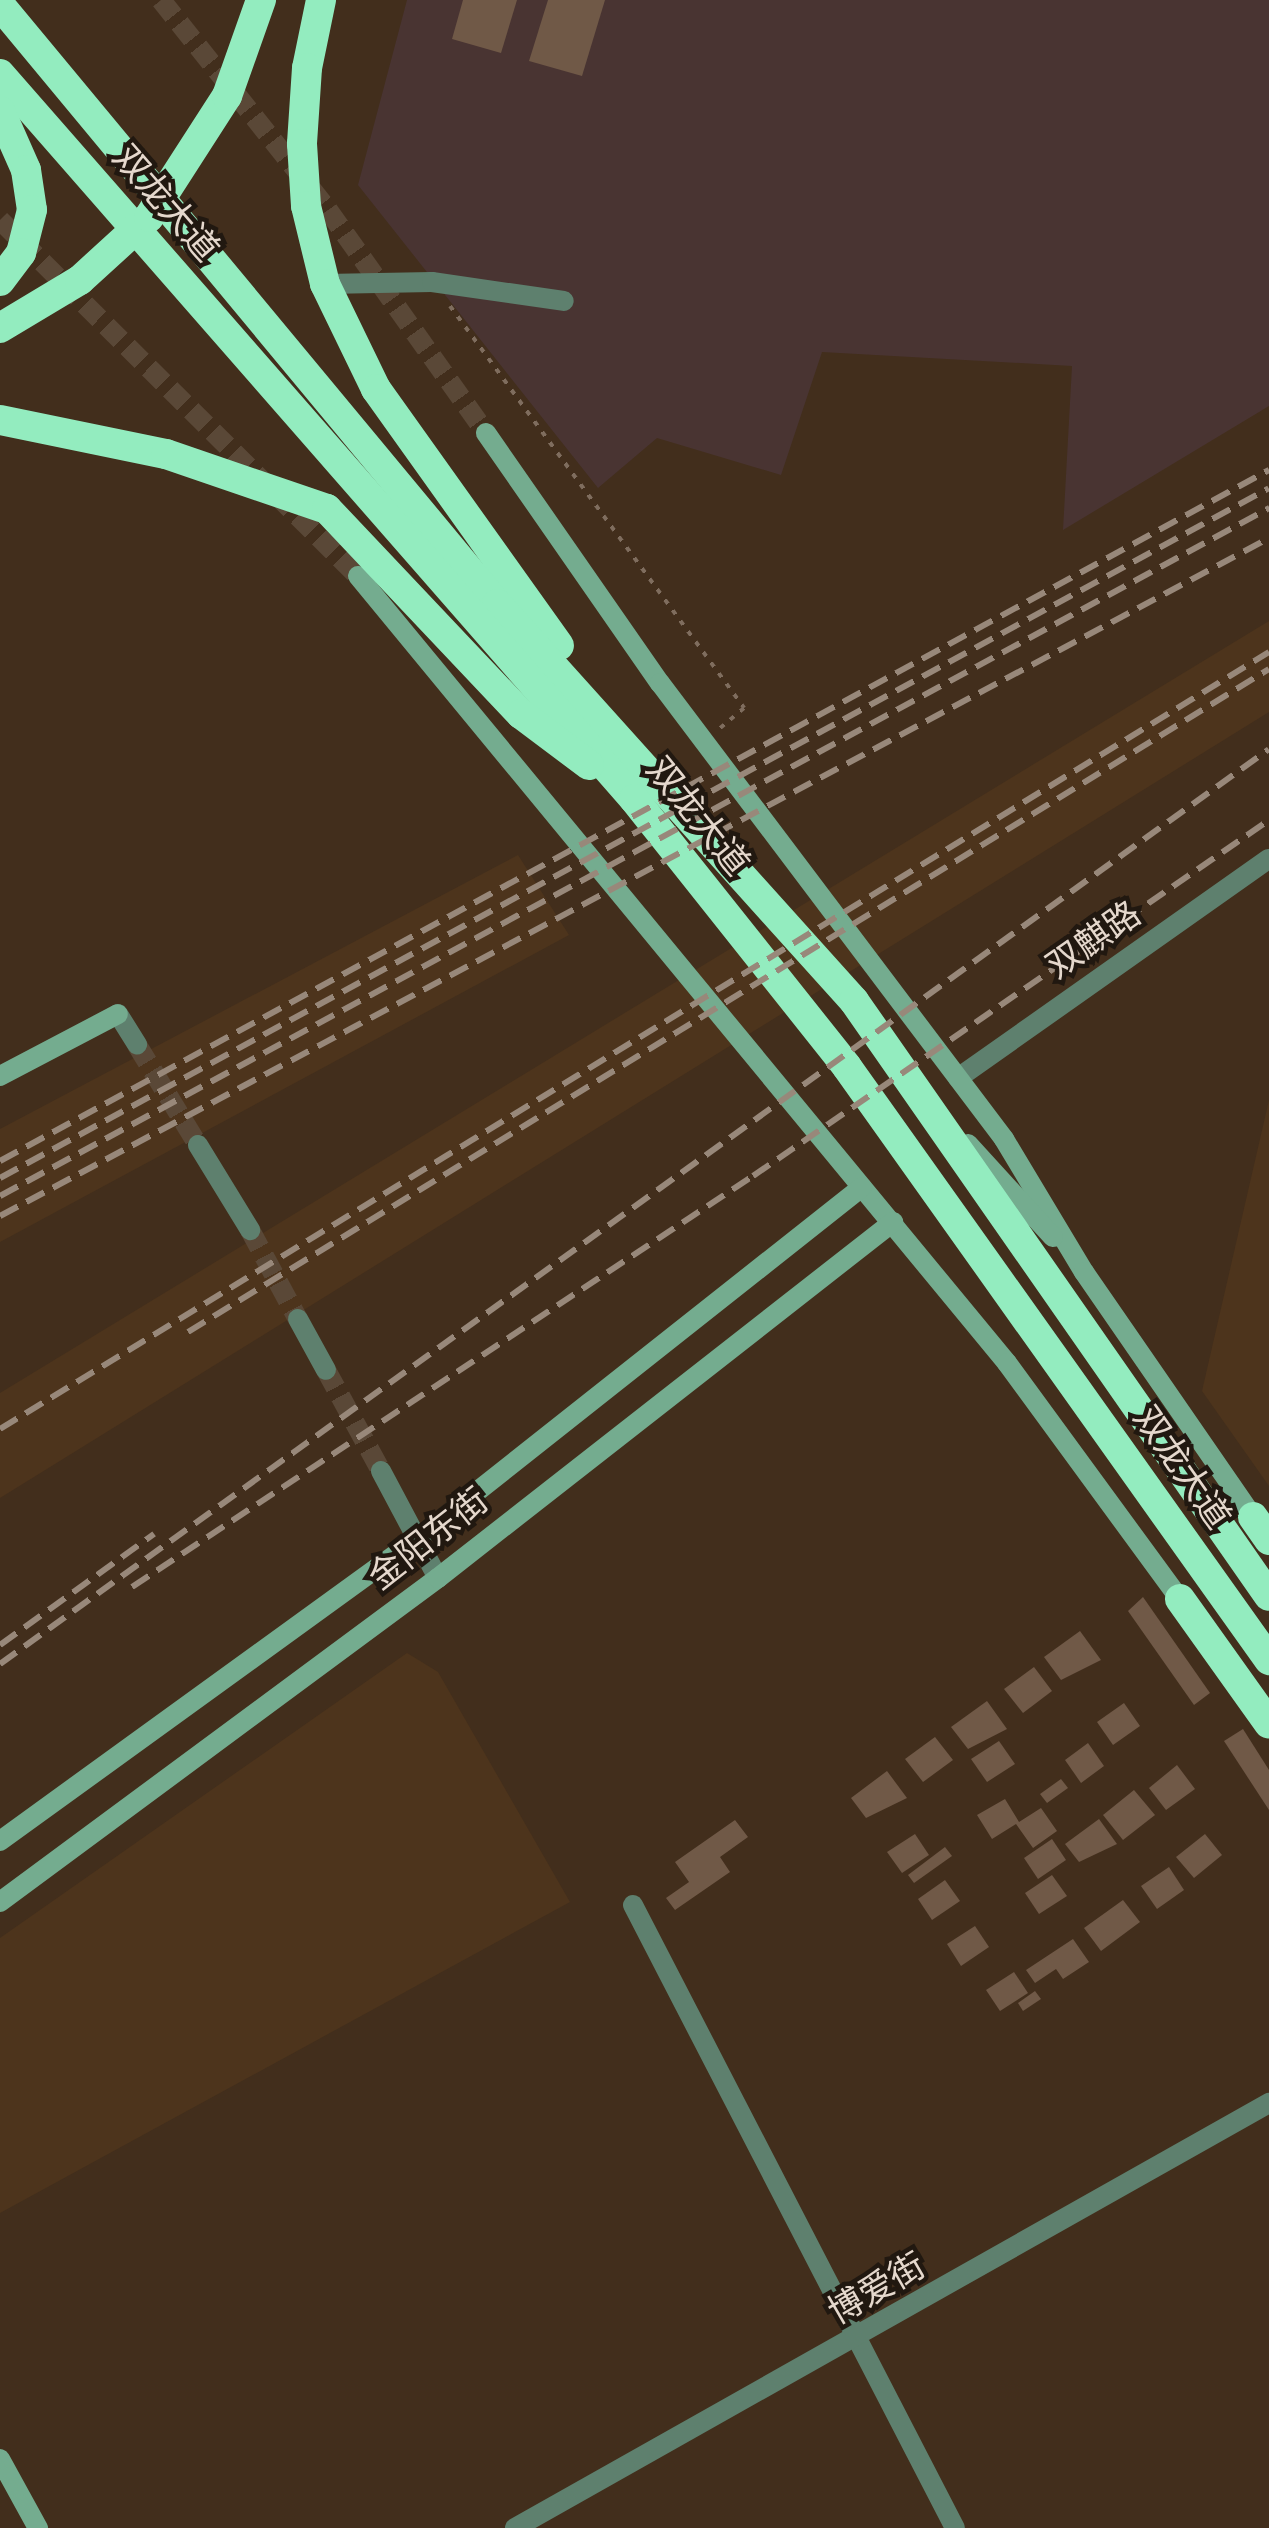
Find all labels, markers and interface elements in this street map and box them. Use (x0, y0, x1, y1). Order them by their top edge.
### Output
street label: 双龙大道 (102, 138, 226, 272)
street label: 双龙大道 (636, 750, 756, 886)
street label: 双麒路 (1040, 895, 1150, 989)
street label: 双龙大道 (1123, 1400, 1237, 1538)
street label: 金阳东街 (362, 1481, 498, 1601)
street label: 博爱街 (822, 2247, 934, 2335)

